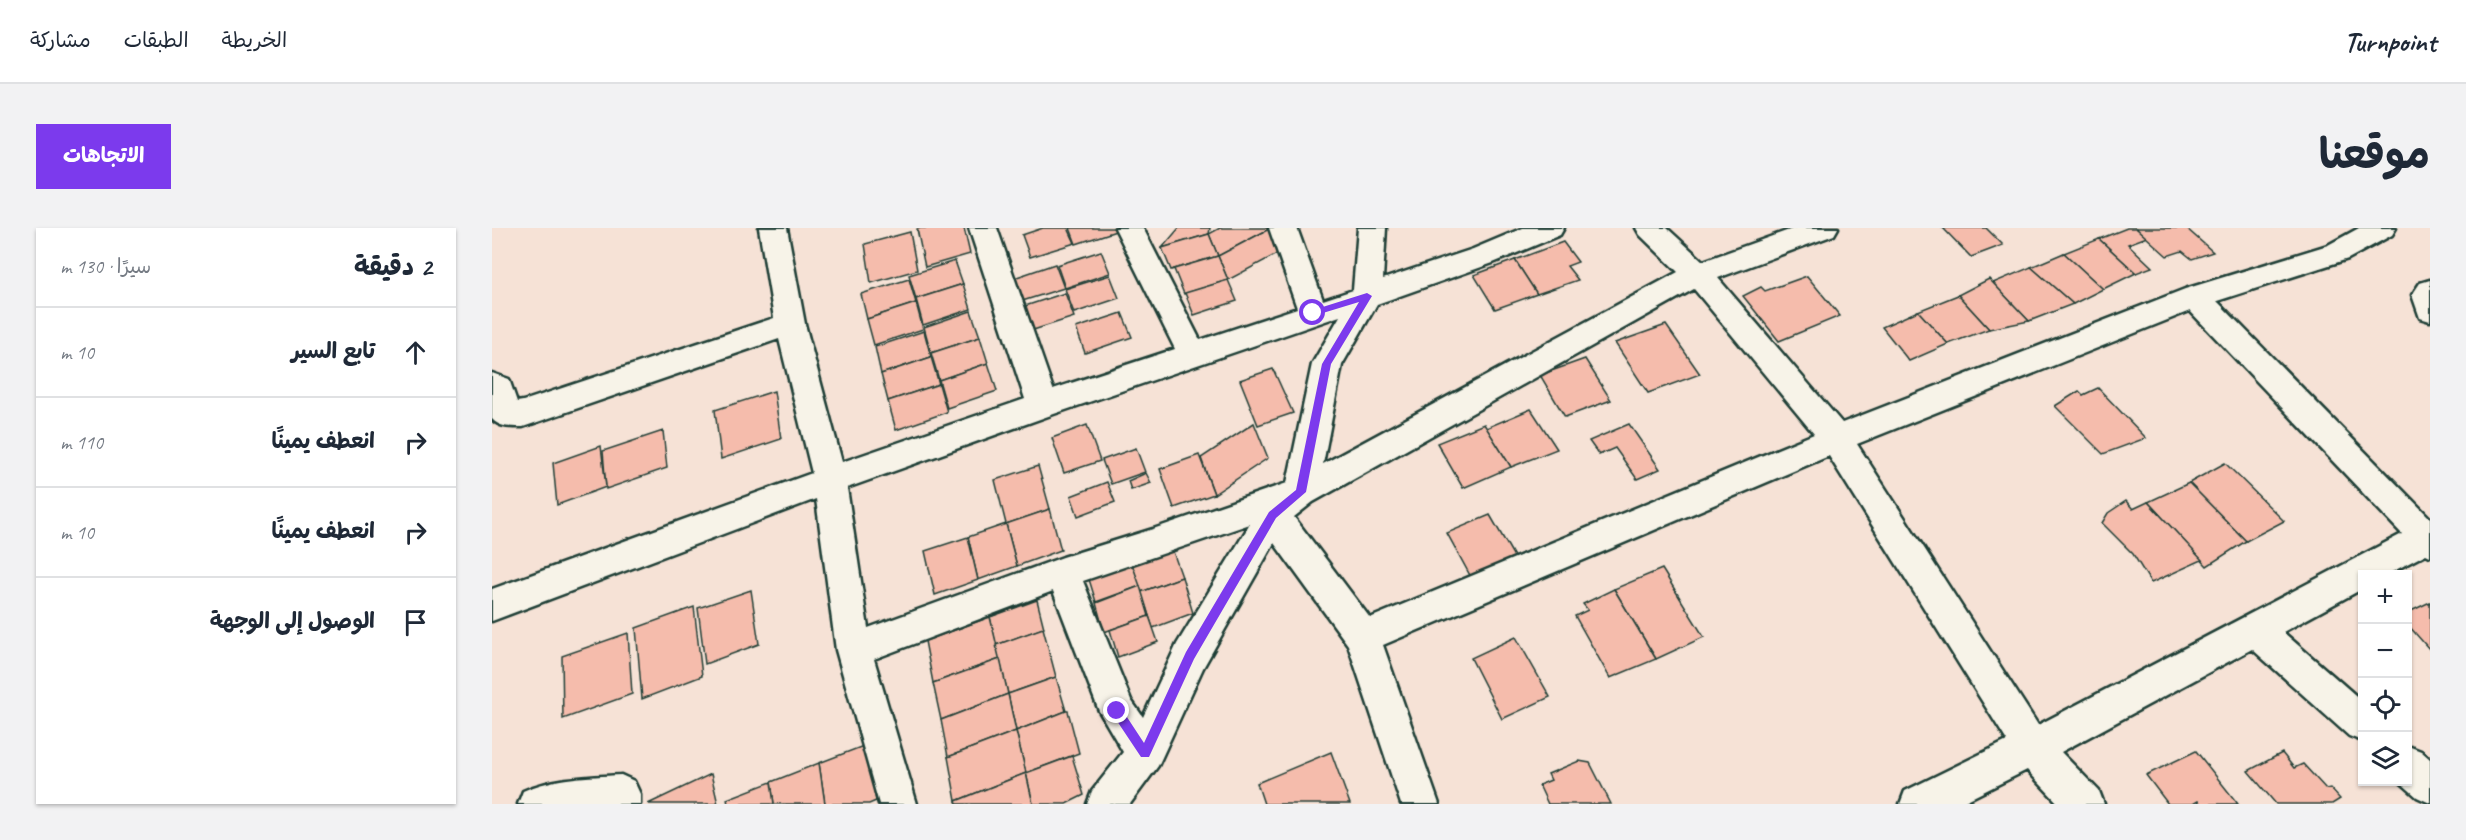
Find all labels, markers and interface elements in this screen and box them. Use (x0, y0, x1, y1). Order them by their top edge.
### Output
text: Turnpoint (2344, 24, 2436, 59)
text: مشاركة (30, 27, 91, 53)
text: الطبقات (124, 27, 189, 53)
text: الخريطة (222, 27, 287, 53)
button: الاتجاهات (36, 124, 171, 189)
text: موقعنا (2319, 128, 2430, 181)
text: 2 دقيقة (354, 250, 432, 283)
text: سيرًا · 130 m (60, 254, 151, 279)
route start (1299, 299, 1325, 325)
icon: ahead (399, 336, 432, 369)
text: تابع السير (291, 337, 375, 365)
text: 10 m (60, 340, 94, 365)
icon: right (399, 426, 432, 459)
text: انعطف يمينًا (271, 427, 375, 455)
text: 110 m (60, 430, 103, 455)
icon: right (399, 516, 432, 549)
text: انعطف يمينًا (271, 517, 375, 545)
text: 10 m (60, 520, 94, 545)
map controls (2358, 570, 2412, 786)
button: + (2358, 570, 2412, 624)
icon: arrive (399, 606, 432, 639)
text: الوصول إلى الوجهة (210, 607, 375, 635)
button: − (2358, 624, 2412, 678)
button: locate (2358, 678, 2412, 732)
route end (1103, 697, 1129, 723)
button: layers (2358, 732, 2412, 786)

